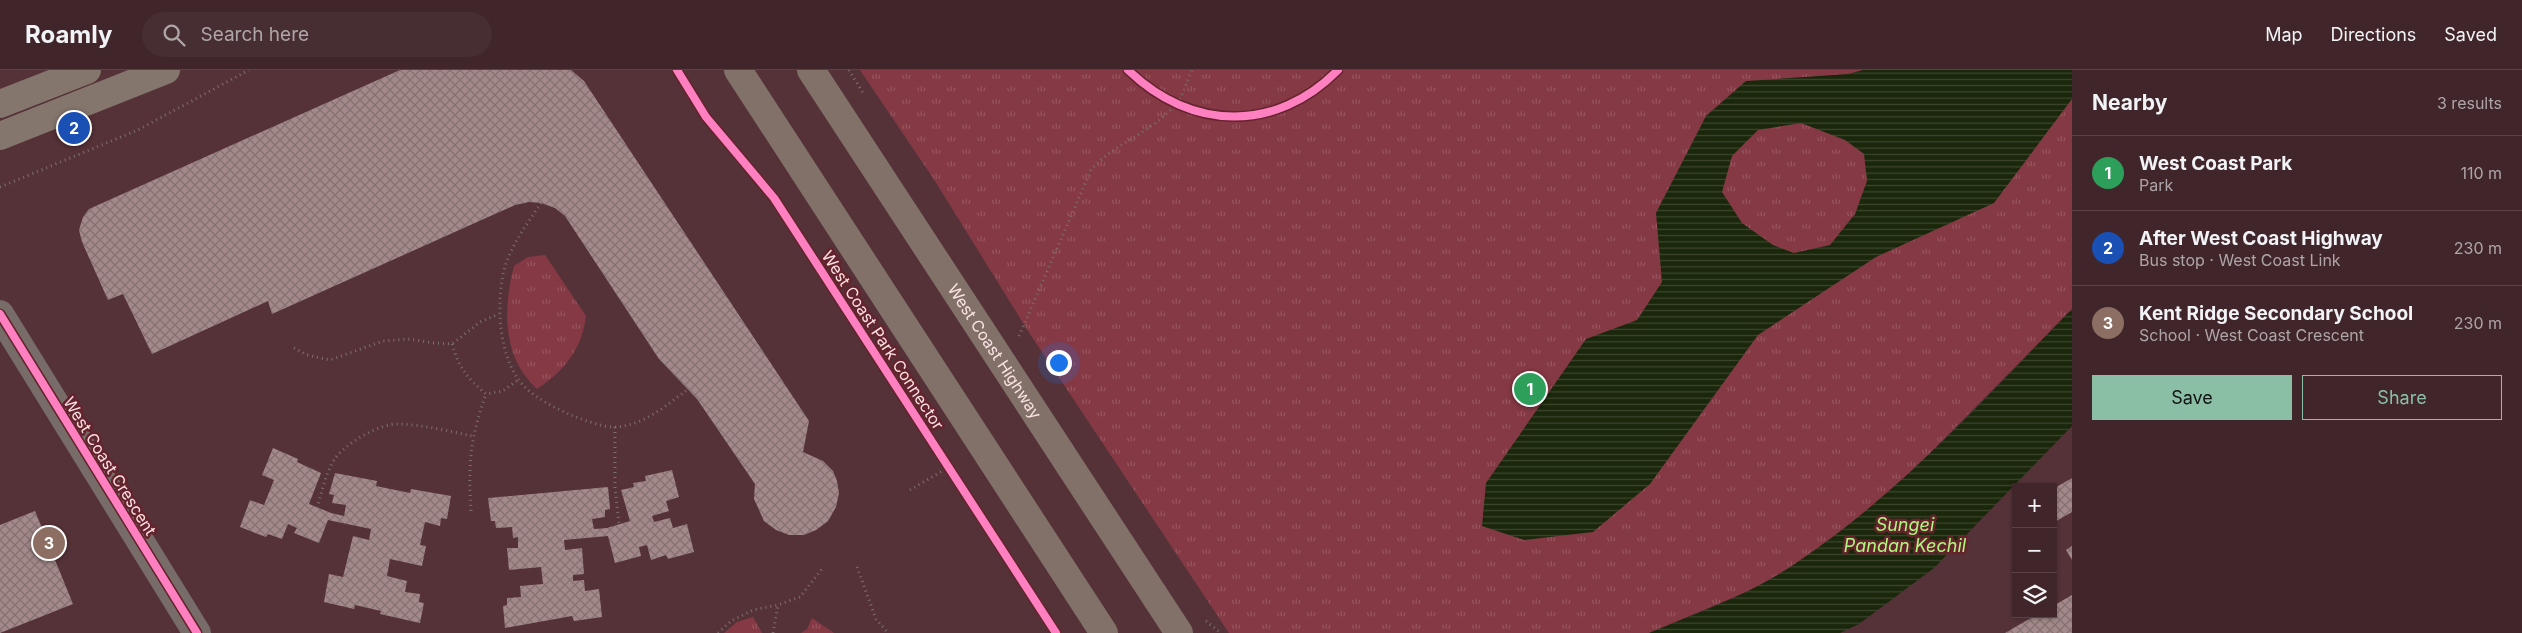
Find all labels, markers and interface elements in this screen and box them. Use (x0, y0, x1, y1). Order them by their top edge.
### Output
search box (142, 12, 492, 57)
text: Roamly (25, 20, 112, 49)
icon: search (160, 21, 188, 49)
text: Search here (200, 23, 309, 46)
text: Map (2265, 24, 2303, 45)
text: Directions (2331, 24, 2416, 45)
text: Saved (2444, 24, 2497, 45)
text: Nearby (2092, 90, 2167, 115)
text: 3 results (2437, 93, 2502, 113)
pin: 2 (58, 109, 90, 147)
text: West Coast Park (2139, 152, 2292, 175)
text: 1 (2105, 163, 2111, 183)
text: 110 m (2460, 163, 2502, 183)
text: Park (2139, 175, 2173, 195)
text: After West Coast Highway (2139, 227, 2383, 250)
text: 2 (2103, 238, 2113, 258)
text: 230 m (2454, 238, 2502, 258)
street label: West Coast Park Connector (818, 247, 948, 433)
text: Bus stop · West Coast Link (2139, 250, 2341, 270)
street label: West Coast Highway (944, 280, 1046, 422)
text: Kent Ridge Secondary School (2139, 302, 2413, 325)
text: 3 (2103, 313, 2113, 333)
text: 230 m (2454, 313, 2502, 333)
text: School · West Coast Crescent (2139, 325, 2364, 345)
your location (1046, 350, 1072, 376)
pin: 1 (1514, 370, 1546, 408)
button: Save (2092, 375, 2292, 420)
button: Share (2302, 375, 2502, 420)
street label: West Coast Crescent (59, 393, 161, 539)
map controls (2012, 483, 2057, 618)
button: + (2012, 483, 2057, 528)
water label: Sungei Pandan Kechil (1844, 514, 1967, 556)
pin: 3 (33, 524, 65, 562)
button: − (2012, 528, 2057, 573)
button: layers (2012, 573, 2057, 618)

